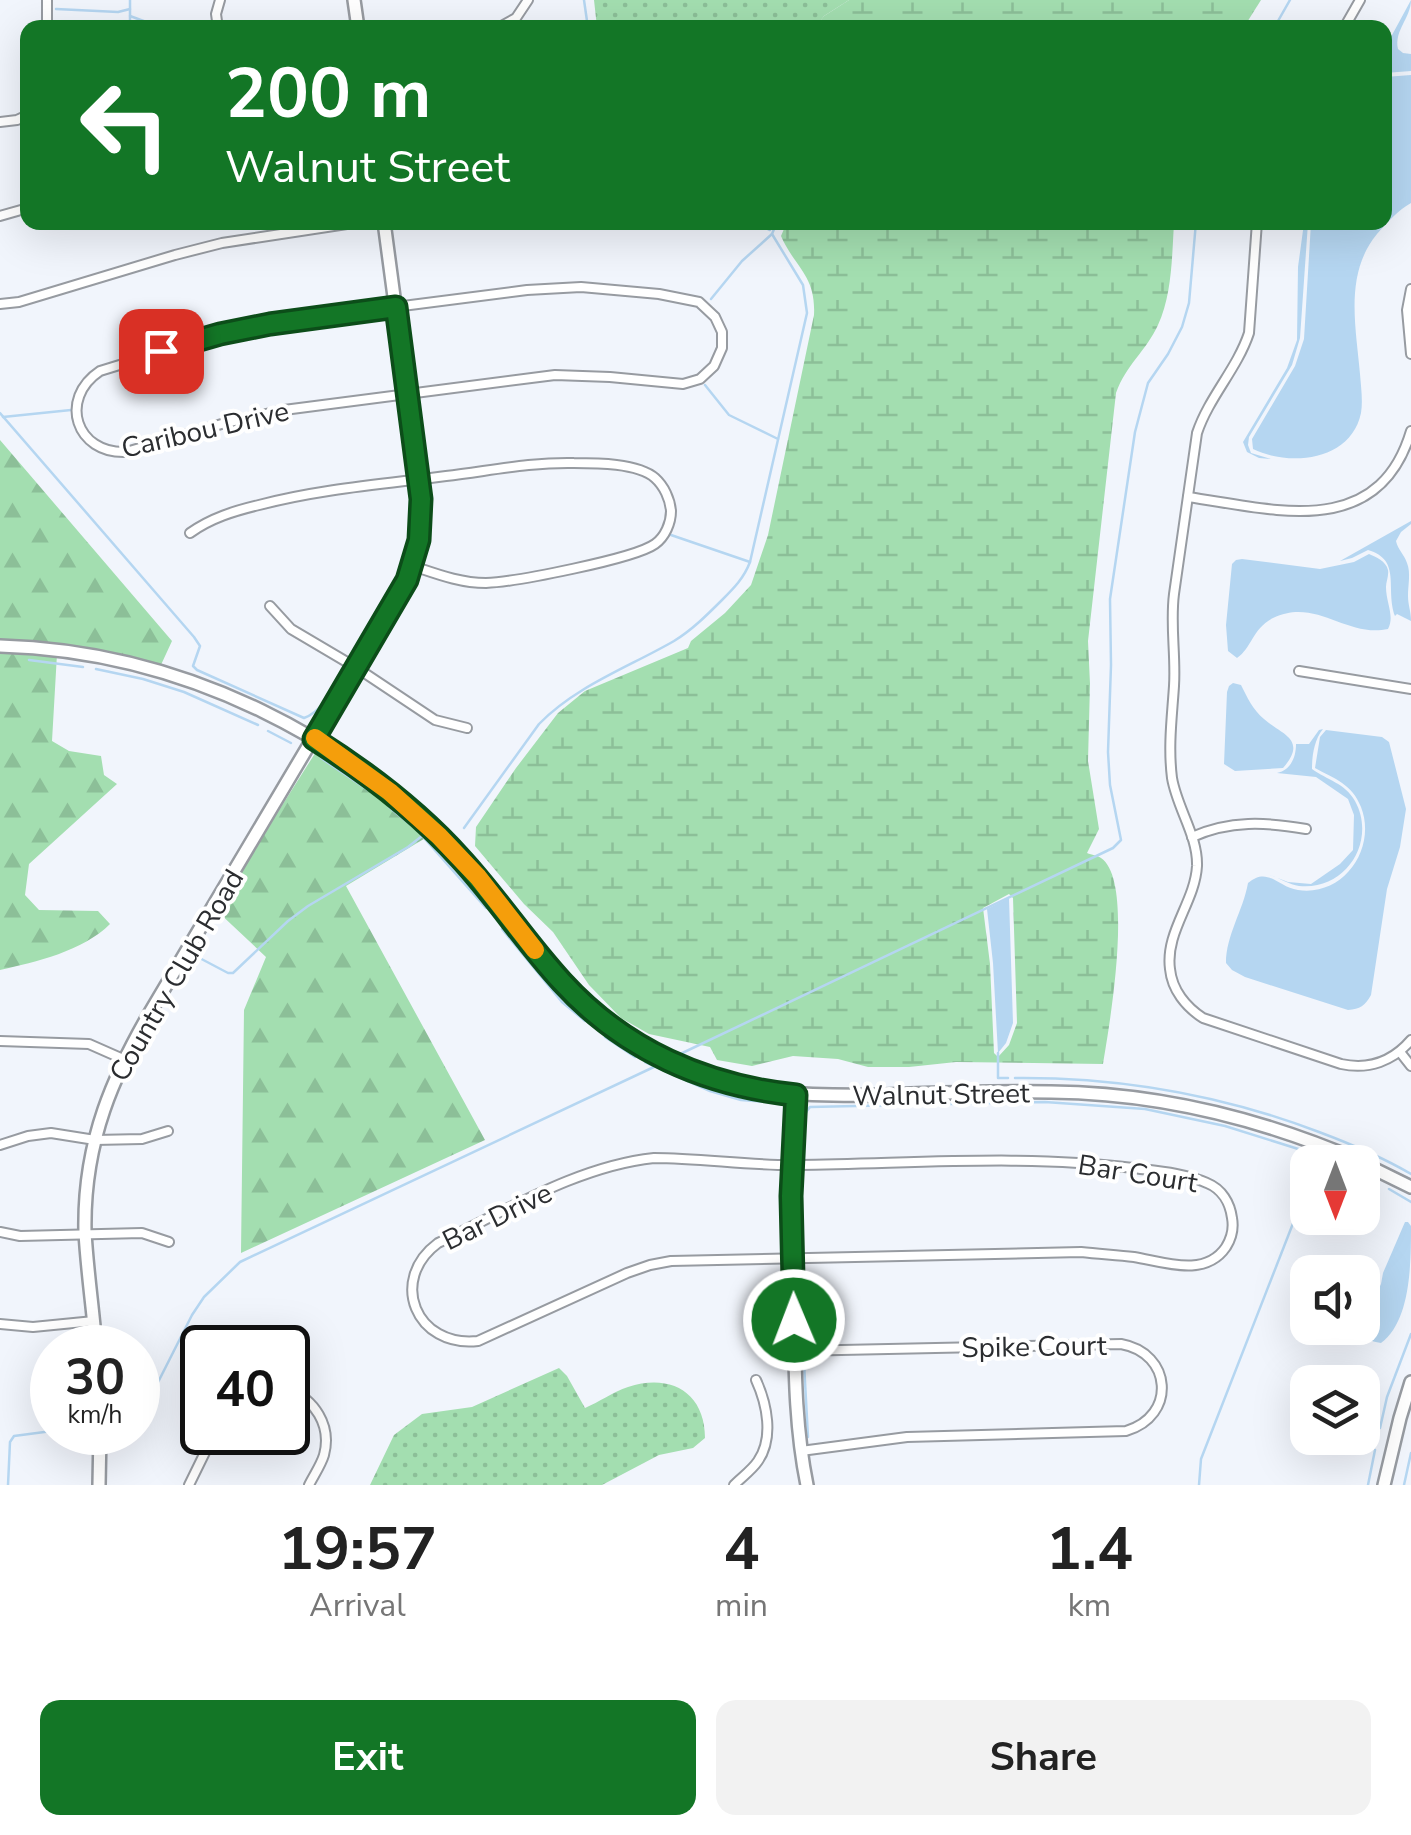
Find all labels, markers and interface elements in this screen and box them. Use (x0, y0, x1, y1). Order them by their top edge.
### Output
text: 200 m (225, 46, 431, 142)
icon: left (60, 60, 190, 190)
text: Walnut Street (225, 137, 510, 198)
pin (119, 309, 204, 394)
icon: arrive (134, 324, 189, 379)
street label: Caribou Drive (118, 392, 293, 468)
street label: Country Club Road (101, 863, 253, 1088)
street label: Walnut Street (852, 1074, 1030, 1116)
north arrow (1290, 1145, 1380, 1235)
map controls (1290, 1145, 1380, 1455)
street label: Bar Court (1075, 1146, 1201, 1202)
street label: Bar Drive (436, 1174, 559, 1260)
button: sound (1290, 1255, 1380, 1345)
position arrow (742, 1268, 846, 1372)
speed limit sign: 40 (180, 1325, 310, 1455)
street label: Spike Court (961, 1327, 1107, 1367)
text: 30 (65, 1343, 125, 1412)
button: layers (1290, 1365, 1380, 1455)
text: km/h (67, 1398, 123, 1432)
text: 19:57 (278, 1508, 437, 1590)
text: 4 (723, 1508, 759, 1590)
text: 1.4 (1046, 1508, 1133, 1590)
text: Arrival (309, 1584, 406, 1627)
text: min (715, 1584, 768, 1627)
text: km (1068, 1584, 1111, 1627)
button: Exit (40, 1700, 696, 1815)
button: Share (716, 1700, 1371, 1815)

